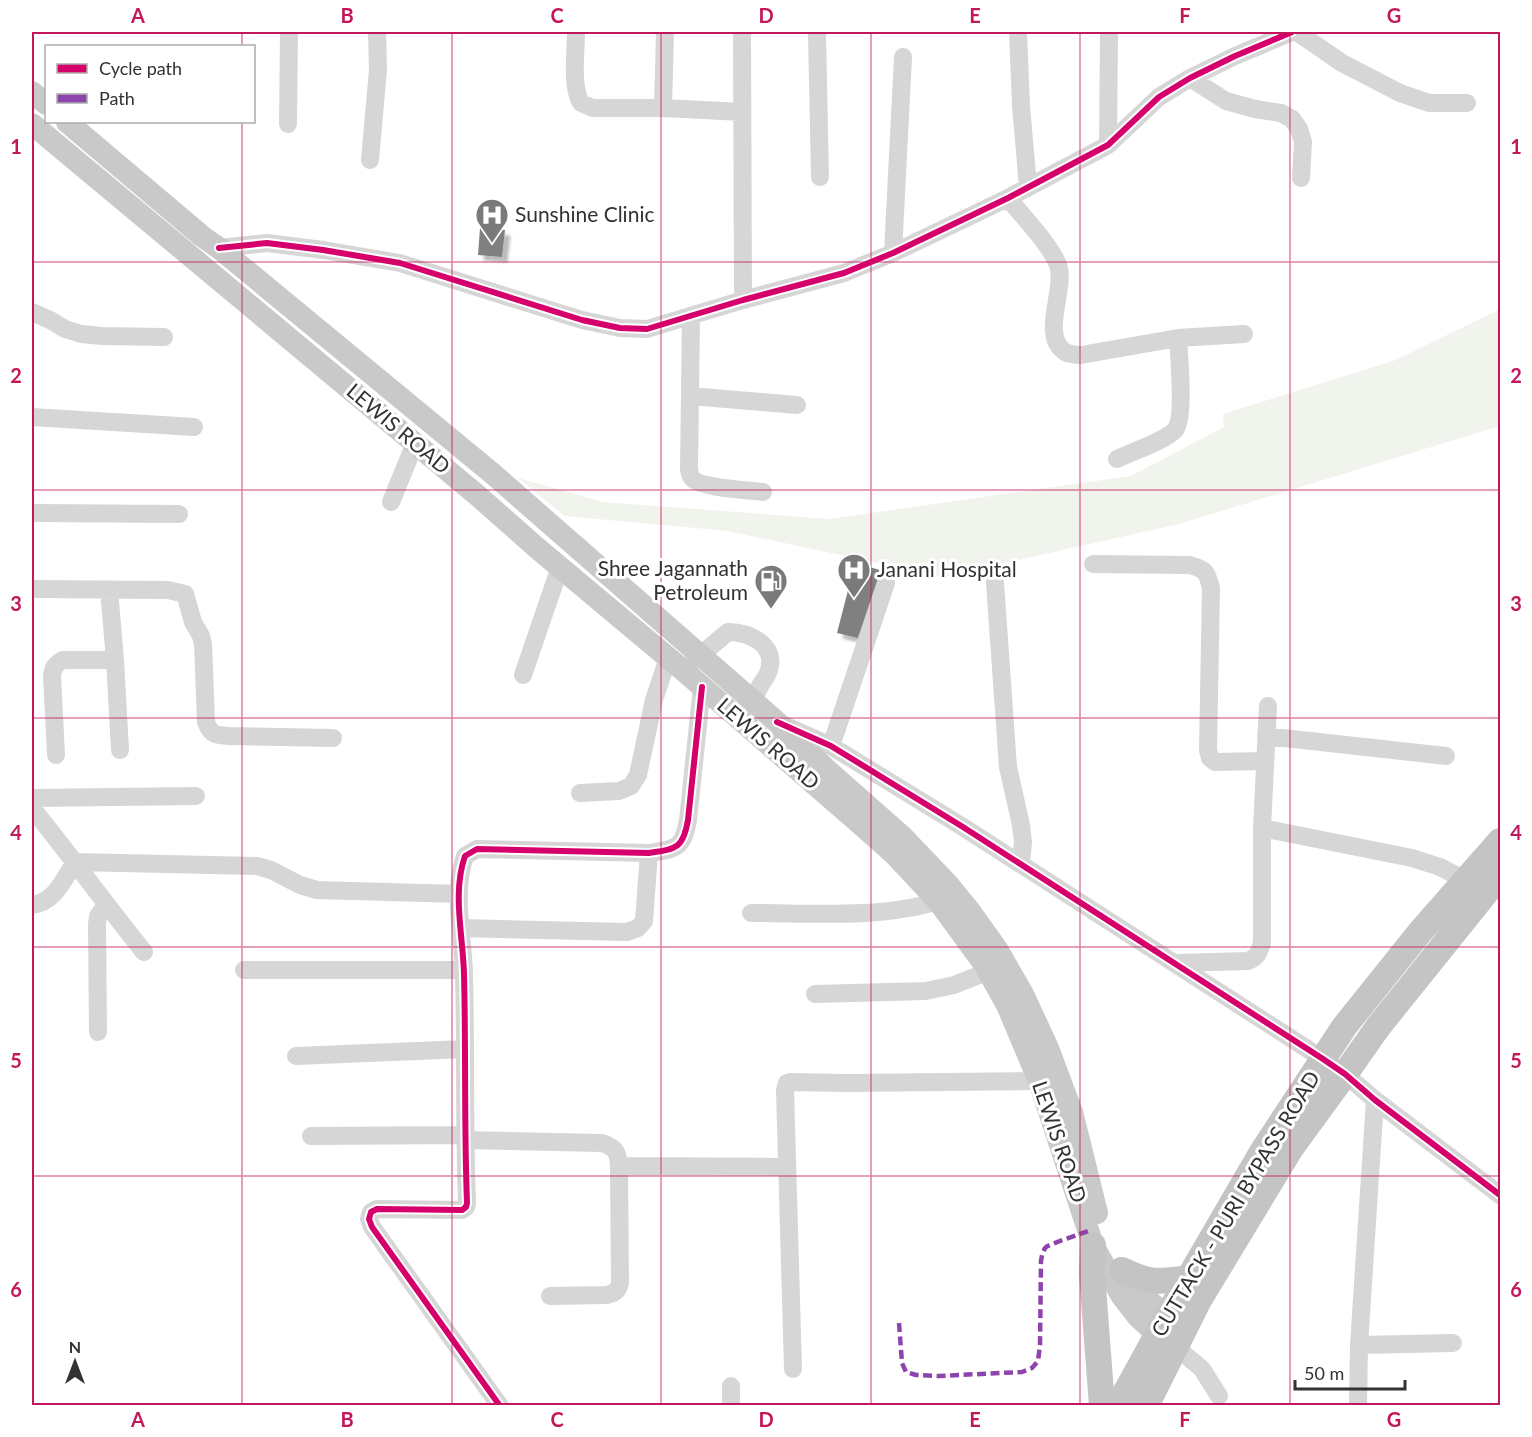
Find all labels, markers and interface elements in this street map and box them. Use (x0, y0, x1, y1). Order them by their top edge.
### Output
text: A (130, 3, 145, 27)
text: B (340, 3, 354, 27)
text: C (550, 3, 564, 27)
text: D (758, 3, 774, 27)
text: E (969, 3, 981, 27)
text: F (1179, 3, 1191, 27)
text: G (1387, 3, 1401, 27)
legend (45, 45, 255, 123)
text: Cycle path (99, 57, 182, 79)
text: Path (99, 87, 135, 109)
text: 1 (10, 134, 22, 158)
text: 1 (1510, 134, 1522, 158)
hospital icon: Sunshine Clinic (474, 197, 510, 244)
place label: Sunshine Clinic (515, 201, 654, 226)
text: 2 (10, 363, 22, 387)
text: 2 (1510, 363, 1522, 387)
street label: LEWIS ROAD (342, 377, 456, 478)
hospital icon: Janani Hospital (836, 552, 872, 599)
place label: Shree Jagannath Petroleum (598, 555, 748, 604)
place label: Janani Hospital (877, 556, 1017, 581)
fuel station icon: Shree Jagannath Petroleum (753, 563, 789, 610)
text: 3 (10, 591, 22, 615)
text: 3 (1510, 591, 1522, 615)
street label: LEWIS ROAD (713, 692, 825, 794)
text: 4 (10, 820, 22, 844)
text: 4 (1510, 820, 1522, 844)
text: 5 (10, 1048, 22, 1072)
text: 5 (1510, 1048, 1522, 1072)
street label: CUTTACK - PURI BYPASS ROAD (1145, 1066, 1324, 1341)
street label: LEWIS ROAD (1028, 1077, 1093, 1206)
text: 6 (10, 1277, 22, 1301)
text: 6 (1510, 1277, 1522, 1301)
north arrow (45, 1332, 105, 1392)
text: N (69, 1337, 81, 1356)
scale bar (1295, 1353, 1404, 1391)
text: 50 m (1304, 1362, 1344, 1384)
text: A (130, 1407, 145, 1431)
text: B (340, 1407, 354, 1431)
text: C (550, 1407, 564, 1431)
text: D (758, 1407, 774, 1431)
text: E (969, 1407, 981, 1431)
text: F (1179, 1407, 1191, 1431)
text: G (1387, 1407, 1401, 1431)

